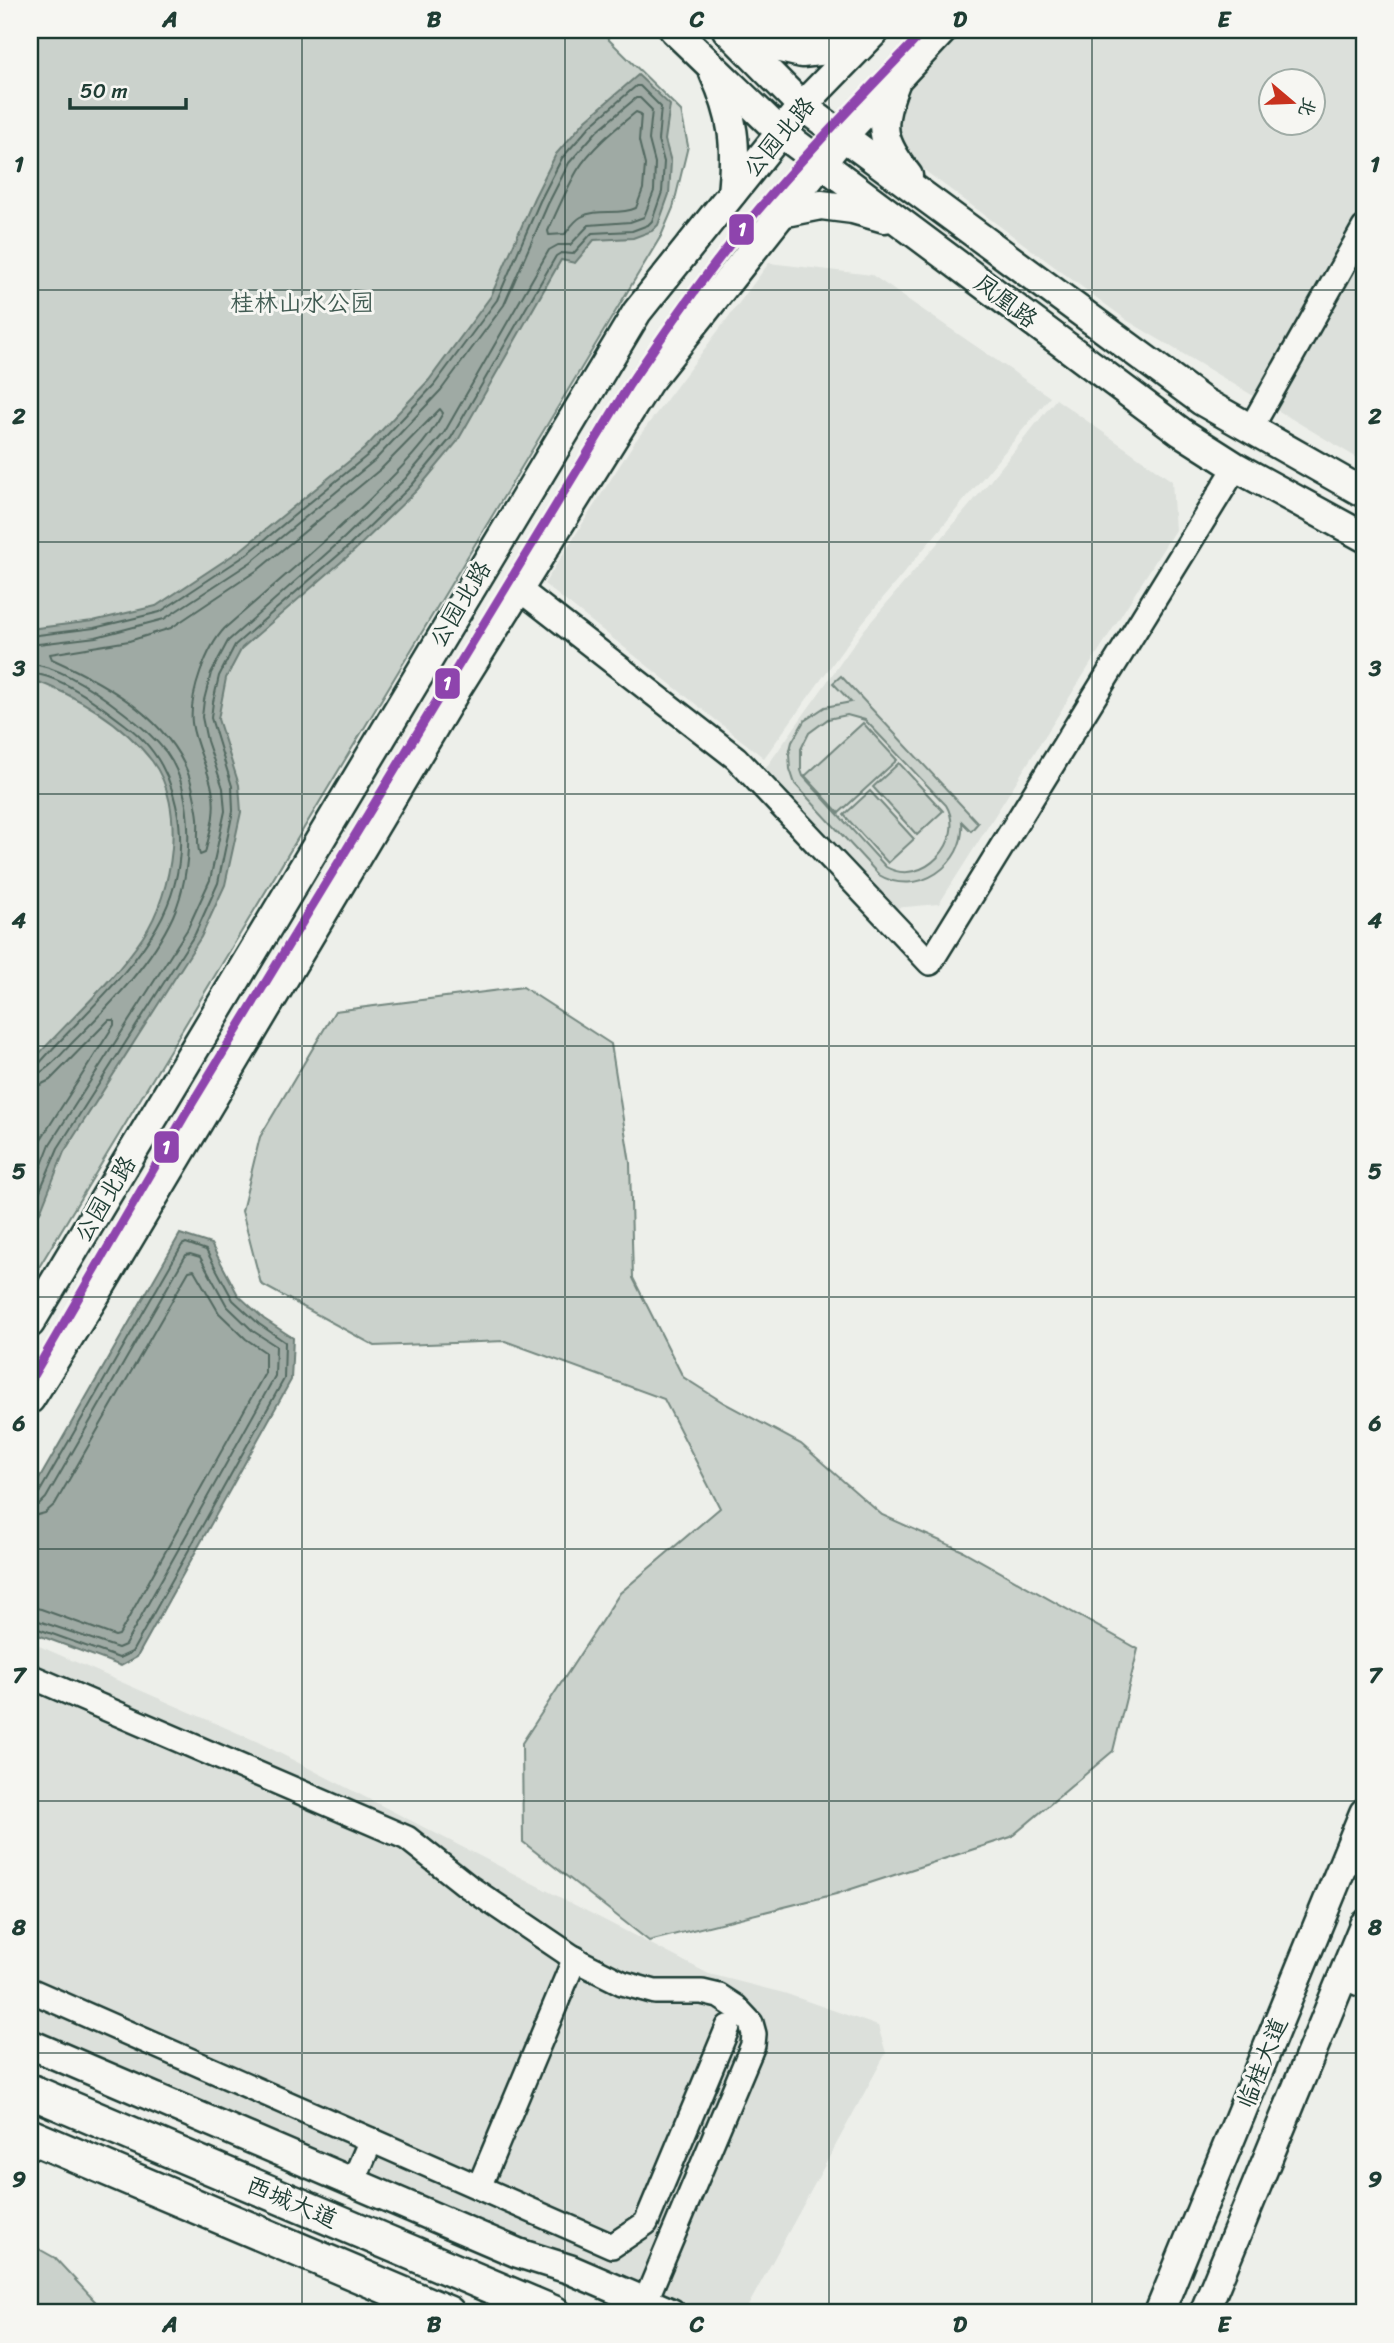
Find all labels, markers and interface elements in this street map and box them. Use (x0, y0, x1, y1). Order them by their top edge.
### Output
text: A (161, 0, 178, 40)
text: B (427, 0, 442, 40)
text: C (689, 0, 705, 40)
text: D (953, 0, 968, 40)
text: E (1218, 0, 1233, 40)
scale bar (70, 66, 186, 110)
north arrow (1258, 66, 1328, 136)
text: 50 m (80, 72, 128, 110)
street label: 公园北路 (732, 87, 826, 187)
text: 北 (1289, 93, 1326, 122)
text: 1 (14, 144, 24, 185)
text: 1 (1370, 144, 1380, 185)
line badge: 1 (728, 213, 755, 246)
text: 1 (738, 213, 746, 246)
street label: 凤凰路 (965, 263, 1047, 339)
park label: 桂林山水公园 (230, 282, 374, 324)
text: 2 (11, 396, 26, 437)
text: 2 (1367, 396, 1382, 437)
street label: 公园北路 (417, 552, 503, 656)
text: 3 (12, 648, 26, 689)
text: 3 (1368, 648, 1382, 689)
line badge: 1 (434, 667, 461, 700)
text: 1 (443, 667, 451, 700)
text: 4 (11, 900, 27, 941)
text: 4 (1367, 900, 1383, 941)
line badge: 1 (153, 1130, 180, 1164)
text: 1 (162, 1131, 170, 1164)
street label: 公园北路 (62, 1147, 148, 1251)
text: 5 (12, 1151, 26, 1192)
text: 5 (1368, 1151, 1382, 1192)
text: 6 (11, 1403, 26, 1444)
text: 6 (1367, 1403, 1382, 1444)
text: 7 (12, 1655, 27, 1696)
text: 7 (1368, 1655, 1383, 1696)
text: 8 (11, 1907, 26, 1948)
text: 8 (1367, 1907, 1382, 1948)
street label: 临桂大道 (1225, 2011, 1299, 2115)
text: 9 (12, 2159, 26, 2200)
text: 9 (1368, 2159, 1382, 2200)
street label: 西城大道 (240, 2164, 344, 2240)
text: A (161, 2304, 178, 2343)
text: B (427, 2304, 442, 2343)
text: C (689, 2304, 705, 2343)
text: D (953, 2304, 968, 2343)
text: E (1218, 2304, 1233, 2343)

